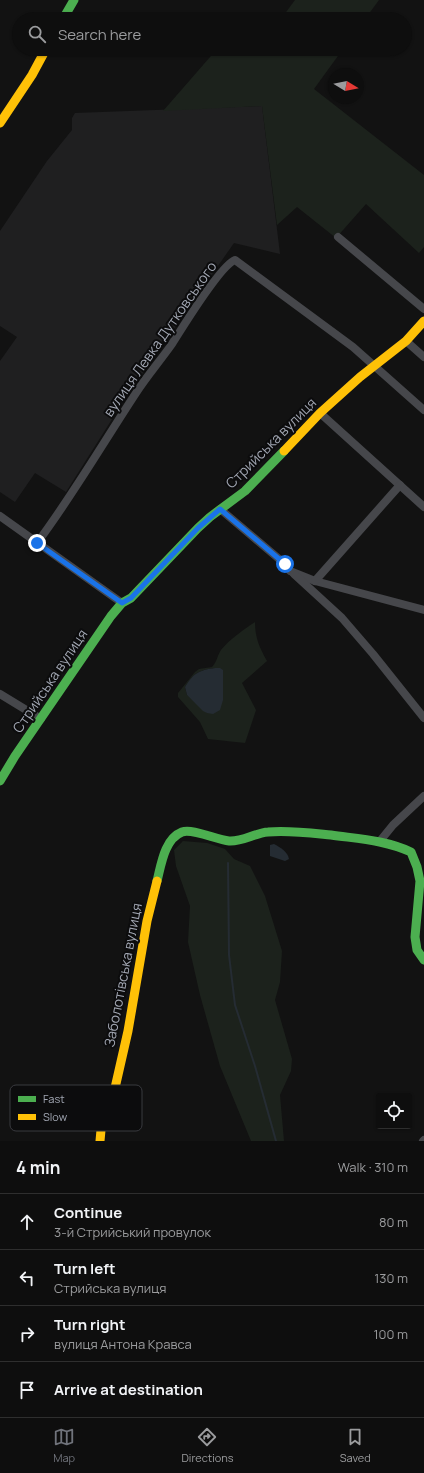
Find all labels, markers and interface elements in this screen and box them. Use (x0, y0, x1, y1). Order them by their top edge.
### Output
search box (12, 12, 412, 56)
icon: search (26, 23, 48, 45)
text: Search here (58, 24, 141, 45)
north arrow (328, 68, 364, 104)
street label: вулиця Левка Дутковського (99, 257, 220, 420)
street label: Стрийська вулиця (221, 393, 320, 492)
route end (28, 534, 46, 552)
route start (276, 555, 294, 573)
street label: Стрийська вулиця (8, 625, 91, 736)
street label: Заболотівська вулиця (99, 901, 146, 1049)
legend (10, 1085, 142, 1131)
text: Fast (43, 1091, 65, 1106)
map controls (376, 1093, 412, 1129)
button: locate (376, 1093, 412, 1129)
text: Slow (43, 1109, 68, 1124)
text: 4 min (16, 1156, 60, 1179)
text: Walk · 310 m (338, 1158, 408, 1176)
text: Continue (54, 1202, 122, 1223)
icon: ahead (16, 1211, 38, 1233)
text: 80 m (379, 1213, 408, 1231)
text: 3-й Стрийський провулок (54, 1223, 211, 1241)
text: Turn left (54, 1258, 116, 1279)
icon: left (16, 1267, 38, 1289)
text: 130 m (374, 1269, 408, 1287)
text: Стрийська вулиця (54, 1279, 166, 1297)
text: Turn right (54, 1314, 125, 1335)
icon: right (16, 1323, 38, 1345)
text: 100 m (373, 1325, 408, 1343)
text: вулиця Антона Кравса (54, 1335, 192, 1353)
icon: arrive (16, 1379, 38, 1401)
text: Arrive at destination (54, 1379, 203, 1400)
tab: Map (53, 1426, 75, 1465)
tab: Directions (181, 1426, 234, 1465)
tab: Saved (340, 1426, 371, 1465)

